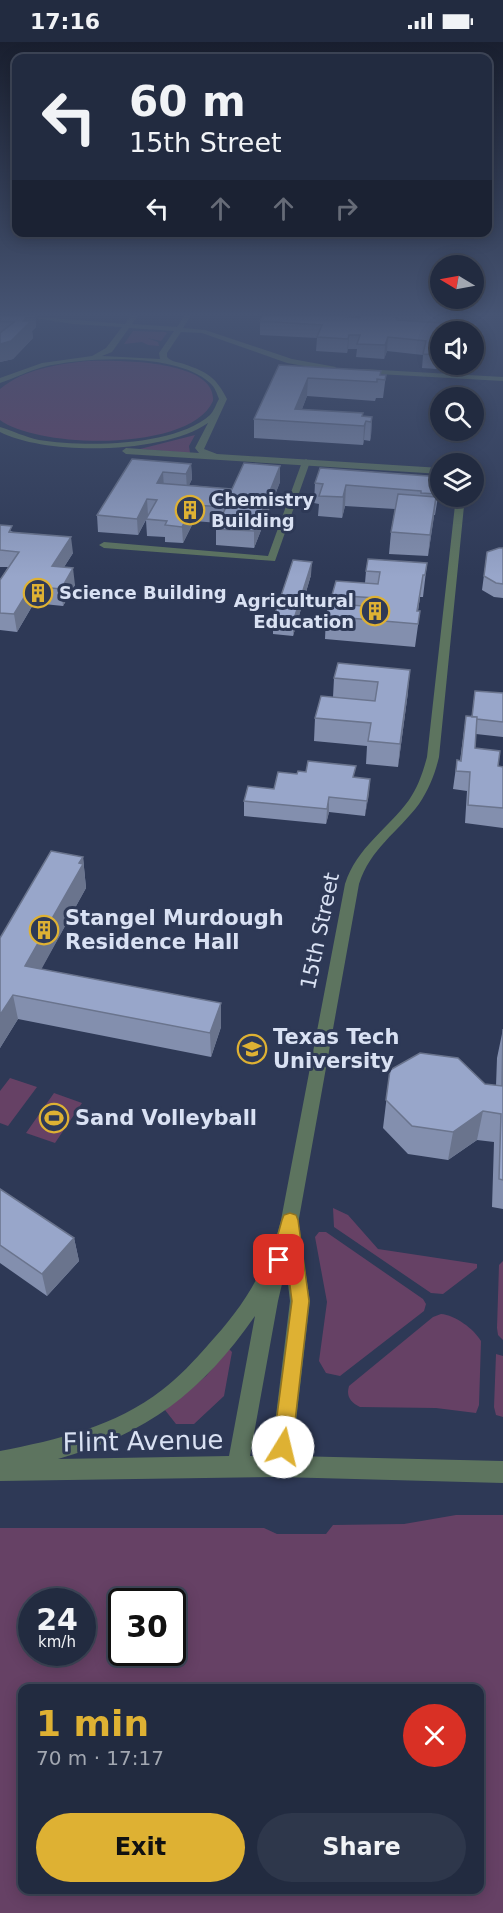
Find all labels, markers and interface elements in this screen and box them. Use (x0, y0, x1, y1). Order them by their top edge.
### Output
text: 17:16 (30, 9, 100, 34)
text: 60 m (129, 77, 246, 126)
icon: left (30, 78, 108, 156)
text: 15th Street (129, 127, 282, 158)
icon: left (141, 192, 174, 225)
icon: ahead (204, 192, 237, 225)
icon: ahead (267, 192, 300, 225)
icon: right (330, 192, 363, 225)
north arrow (430, 255, 484, 309)
map controls (430, 255, 484, 507)
button: sound (430, 321, 484, 375)
button: search (430, 387, 484, 441)
button: layers (430, 453, 484, 507)
place label: Chemistry Building (211, 489, 314, 531)
building icon: Chemistry Building (174, 494, 206, 526)
building icon: Science Building (22, 577, 54, 609)
place label: Science Building (59, 582, 227, 603)
place label: Agricultural Education (234, 590, 354, 632)
building icon: Agricultural Education (359, 595, 391, 627)
street label: 15th Street (296, 870, 344, 992)
place label: Stangel Murdough Residence Hall (65, 906, 284, 954)
building icon: Stangel Murdough Residence Hall (28, 914, 60, 946)
place label: Texas Tech University (273, 1025, 399, 1073)
school or university icon: Texas Tech University (236, 1033, 268, 1065)
sports icon: Sand Volleyball (38, 1102, 70, 1134)
place label: Sand Volleyball (75, 1106, 257, 1130)
pin (253, 1234, 304, 1285)
icon: arrive (262, 1243, 295, 1276)
position arrow (251, 1415, 315, 1479)
street label: Flint Avenue (62, 1425, 224, 1457)
speed limit sign: 30 (108, 1588, 186, 1666)
text: 24 (36, 1602, 78, 1637)
text: km/h (38, 1633, 76, 1651)
text: 1 min (36, 1703, 149, 1744)
button: close (403, 1704, 466, 1767)
text: 70 m · 17:17 (36, 1746, 164, 1770)
button: Exit (36, 1813, 245, 1882)
button: Share (257, 1813, 466, 1882)

